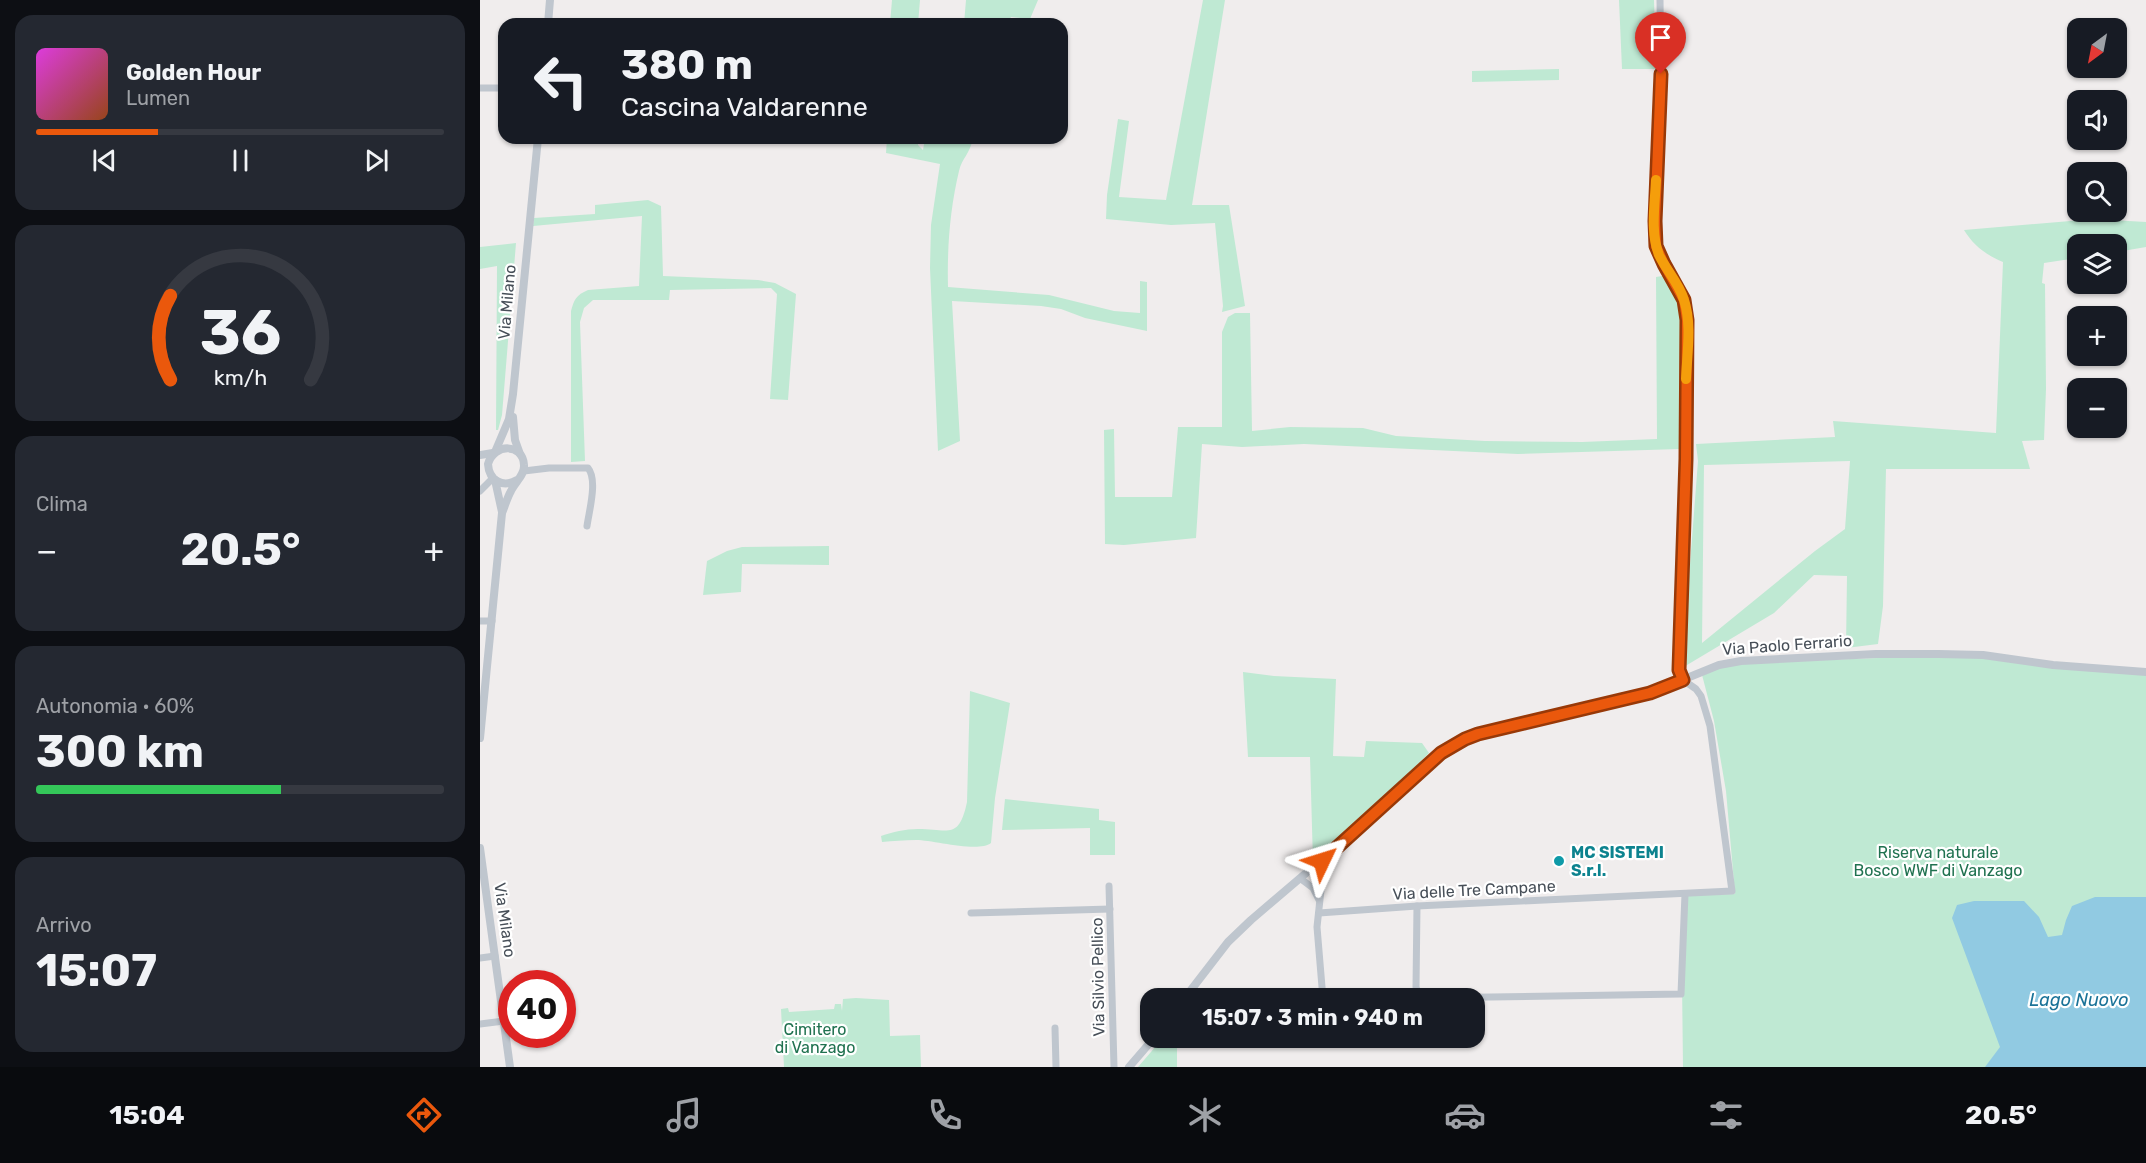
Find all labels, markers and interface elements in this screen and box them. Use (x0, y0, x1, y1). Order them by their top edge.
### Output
pin (1635, 12, 1686, 74)
north arrow (2067, 18, 2127, 78)
map controls (2067, 18, 2127, 438)
icon: arrive (1644, 21, 1677, 54)
text: 380 m (621, 40, 753, 90)
icon: left (522, 42, 600, 120)
text: Golden Hour (126, 59, 261, 86)
text: Lumen (126, 86, 190, 110)
button: sound (2067, 90, 2127, 150)
text: Cascina Valdarenne (621, 91, 868, 123)
icon: previous (88, 144, 121, 177)
icon: pause (224, 144, 257, 177)
icon: next (360, 144, 393, 177)
button: search (2067, 162, 2127, 222)
button: layers (2067, 234, 2127, 294)
street label: Via Milano (494, 264, 520, 340)
text: 36 (199, 296, 281, 370)
button: + (2067, 306, 2127, 366)
text: km/h (213, 366, 267, 391)
button: − (2067, 378, 2127, 438)
text: Clima (36, 492, 88, 516)
text: 20.5° (181, 523, 300, 576)
text: − (36, 531, 57, 570)
text: + (423, 531, 444, 570)
street label: Via Paolo Ferrario (1721, 631, 1853, 659)
text: Autonomia · 60% (36, 694, 194, 718)
text: 300 km (36, 725, 204, 778)
position arrow (1290, 829, 1354, 893)
place label: MC SISTEMI S.r.l. (1571, 843, 1664, 880)
park label: Riserva naturale Bosco WWF di Vanzago (1853, 843, 2023, 880)
marker: MC SISTEMI S.r.l. (1552, 854, 1566, 868)
street label: Via delle Tre Campane (1392, 876, 1556, 904)
street label: Via Milano (490, 881, 520, 959)
text: Arrivo (36, 913, 92, 937)
street label: Via Silvio Pellico (1087, 917, 1109, 1037)
text: 15:07 (36, 944, 157, 997)
speed limit sign: 40 (498, 970, 576, 1048)
water label: Lago Nuovo (2029, 989, 2129, 1011)
text: 15:07 · 3 min · 940 m (1202, 1004, 1423, 1031)
park label: Cimitero di Vanzago (775, 1020, 855, 1057)
icon: directions (403, 1094, 445, 1136)
icon: music (663, 1094, 705, 1136)
icon: phone (924, 1094, 966, 1136)
icon: climate (1184, 1094, 1226, 1136)
icon: car (1444, 1094, 1486, 1136)
icon: filters (1705, 1094, 1747, 1136)
text: 15:04 (109, 1099, 185, 1131)
text: 20.5° (1965, 1099, 2037, 1131)

